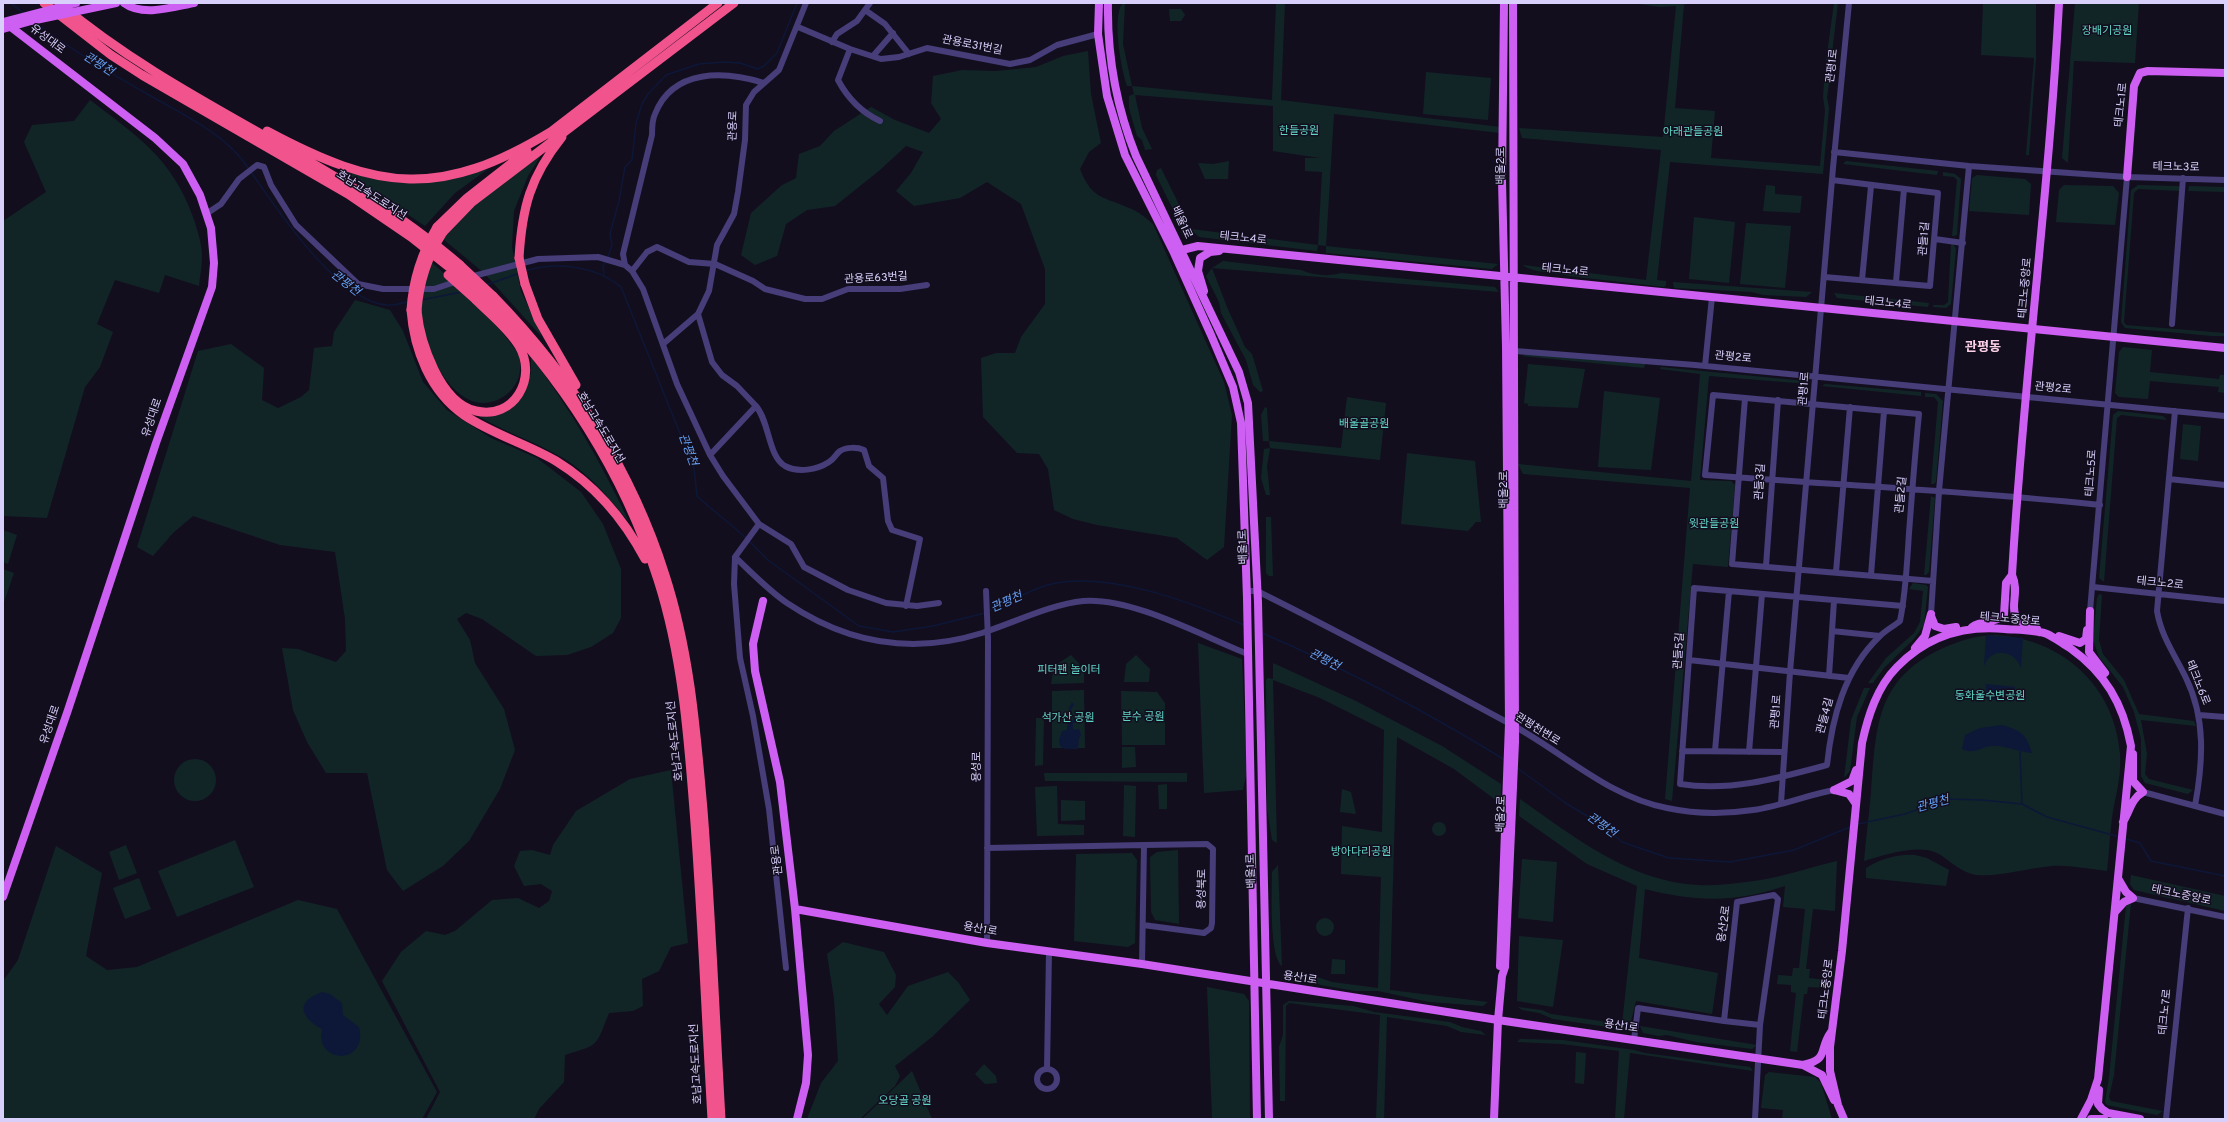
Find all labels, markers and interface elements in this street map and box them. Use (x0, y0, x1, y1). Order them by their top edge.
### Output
street label: 유성대로 (27, 23, 67, 57)
park label: 장배기공원 (2082, 25, 2132, 39)
street label: 관용로31번길 (941, 34, 1003, 58)
street label: 관평1로 (1825, 48, 1841, 84)
water label: 관평천 (80, 50, 116, 80)
street label: 테크노1로 (2113, 82, 2131, 128)
street label: 관용로 (727, 111, 741, 141)
park label: 한들공원 (1279, 125, 1319, 139)
park label: 아래관들공원 (1663, 126, 1723, 140)
street label: 배울2로 (1495, 147, 1509, 185)
street label: 테크노3로 (2152, 161, 2200, 175)
street label: 호남고속도로지선 (333, 168, 409, 224)
street label: 배울1로 (1168, 205, 1194, 241)
street label: 관들1길 (1917, 221, 1933, 257)
street label: 테크노4로 (1219, 230, 1267, 248)
street label: 테크노중앙로 (2017, 257, 2035, 319)
street label: 테크노4로 (1541, 262, 1589, 280)
water label: 관평천 (328, 268, 362, 300)
street label: 관용로63번길 (844, 271, 908, 287)
street label: 테크노4로 (1864, 295, 1912, 313)
district label: 관평동 (1965, 340, 2001, 356)
street label: 관평2로 (1714, 350, 1752, 366)
street label: 관평1로 (1797, 371, 1813, 407)
street label: 관평2로 (2034, 381, 2072, 397)
street label: 호남고속도로지선 (573, 390, 627, 466)
street label: 유성대로 (140, 397, 166, 439)
park label: 배울골공원 (1339, 418, 1389, 432)
water label: 관평천 (675, 432, 699, 468)
street label: 테크노5로 (2084, 449, 2100, 497)
street label: 관들3길 (1753, 463, 1769, 501)
street label: 배울2로 (1498, 471, 1512, 509)
street label: 관들2길 (1894, 476, 1910, 514)
park label: 윗관들공원 (1689, 518, 1739, 532)
street label: 배울1로 (1237, 530, 1251, 564)
street label: 테크노2로 (2136, 575, 2184, 593)
water label: 관평천 (989, 590, 1025, 616)
street label: 테크노중앙로 (1979, 611, 2041, 629)
street label: 관들5길 (1672, 632, 1688, 670)
water label: 관평천 (1306, 647, 1342, 675)
street label: 테크노6로 (2182, 659, 2212, 707)
park label: 피터팬 놀이터 (1037, 664, 1101, 678)
park label: 동화울수변공원 (1955, 690, 2025, 704)
street label: 관평1로 (1769, 694, 1785, 730)
street label: 관들4길 (1815, 696, 1837, 736)
street label: 호남고속도로지선 (665, 700, 687, 782)
street label: 유성대로 (38, 704, 64, 746)
park label: 분수 공원 (1121, 711, 1165, 725)
street label: 관평천변로 (1512, 711, 1562, 749)
park label: 석가산 공원 (1041, 712, 1095, 726)
street label: 용성로 (971, 752, 985, 782)
water label: 관평천 (1915, 794, 1951, 816)
street label: 배울2로 (1495, 795, 1509, 833)
water label: 관평천 (1583, 810, 1619, 842)
street label: 관용로 (770, 844, 786, 876)
park label: 방아다리공원 (1331, 846, 1391, 860)
street label: 배울1로 (1245, 854, 1259, 888)
street label: 용성북로 (1196, 869, 1210, 909)
street label: 테크노중앙로 (2150, 883, 2212, 909)
street label: 용산2로 (1716, 905, 1734, 943)
street label: 용산1로 (962, 921, 998, 939)
street label: 테크노중앙로 (1817, 958, 1837, 1020)
street label: 용산1로 (1282, 970, 1318, 988)
street label: 테크노7로 (2157, 988, 2175, 1036)
street label: 용산1로 (1603, 1018, 1639, 1036)
street label: 호남고속도로지선 (688, 1023, 706, 1105)
park label: 오당골 공원 (878, 1095, 932, 1109)

